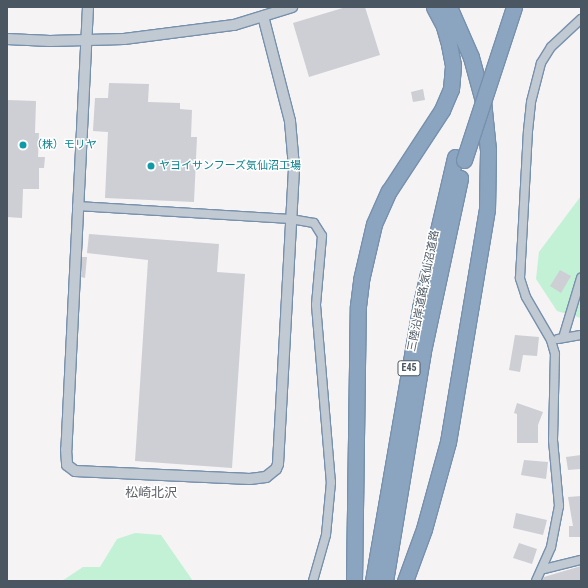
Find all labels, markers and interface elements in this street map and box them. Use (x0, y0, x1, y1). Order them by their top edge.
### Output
place label: （株）モリヤ (31, 138, 97, 152)
marker: （株）モリヤ (18, 140, 28, 150)
place label: ヤヨイサンフーズ気仙沼工場 (159, 159, 302, 173)
marker: ヤヨイサンフーズ気仙沼工場 (146, 161, 156, 171)
street label: 三陸沿岸道路;気仙沼道路 (406, 229, 442, 353)
road number: E45 (397, 360, 421, 376)
district label: 松崎北沢 (125, 485, 177, 501)

